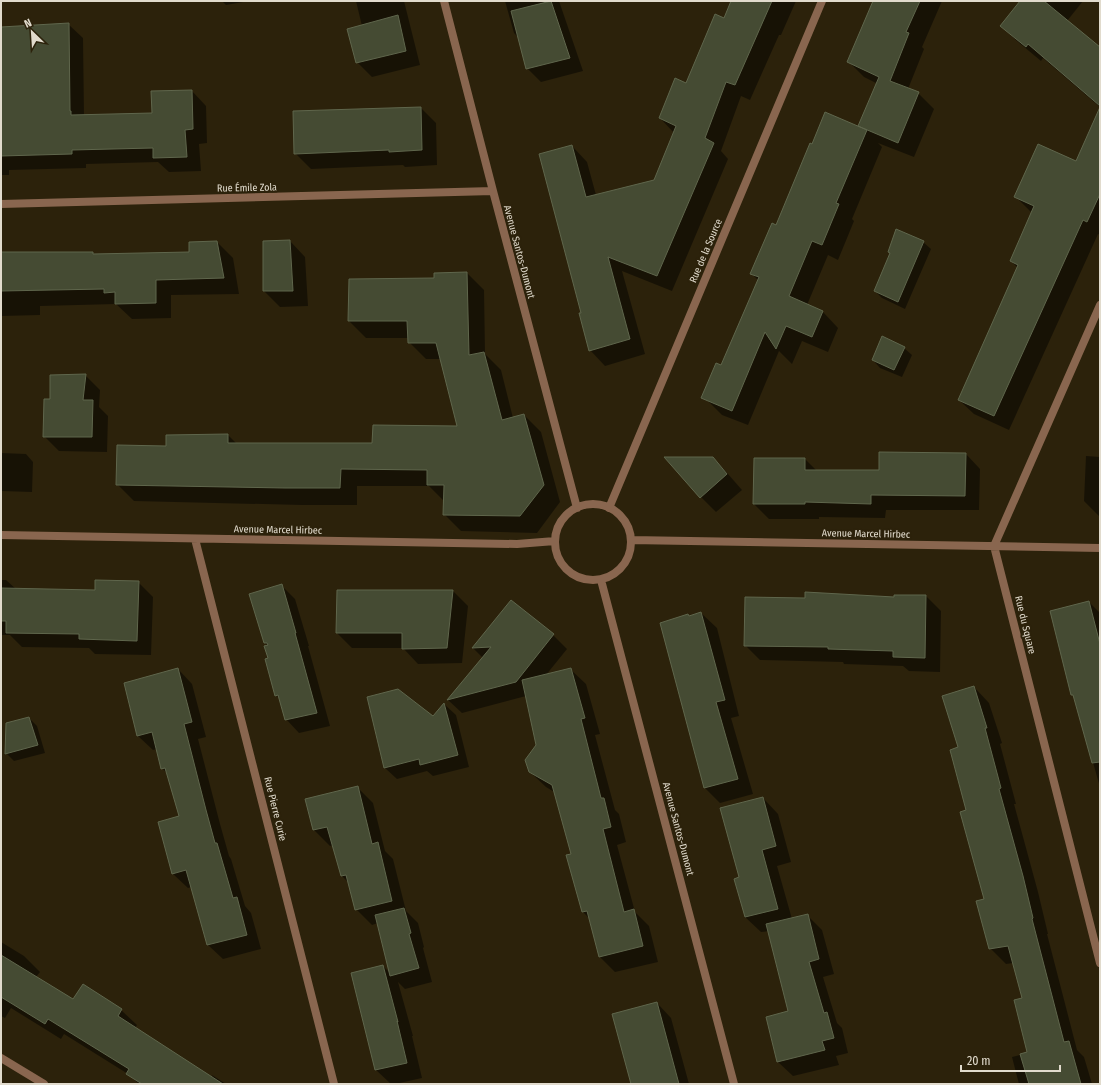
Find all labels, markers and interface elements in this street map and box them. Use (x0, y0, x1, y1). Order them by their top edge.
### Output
north arrow (12, 12, 52, 52)
text: N (22, 16, 34, 31)
street label: Rue Émile Zola (217, 179, 277, 195)
street label: Avenue Santos-Dumont (501, 204, 537, 301)
street label: Rue de la Source (687, 217, 725, 285)
street label: Avenue Marcel Hirbec (234, 523, 323, 537)
street label: Avenue Marcel Hirbec (822, 527, 911, 541)
street label: Rue du Square (1012, 595, 1038, 655)
street label: Rue Pierre Curie (261, 776, 289, 842)
street label: Avenue Santos-Dumont (660, 781, 696, 878)
scale bar (961, 1047, 1060, 1073)
text: 20 m (967, 1054, 991, 1068)

